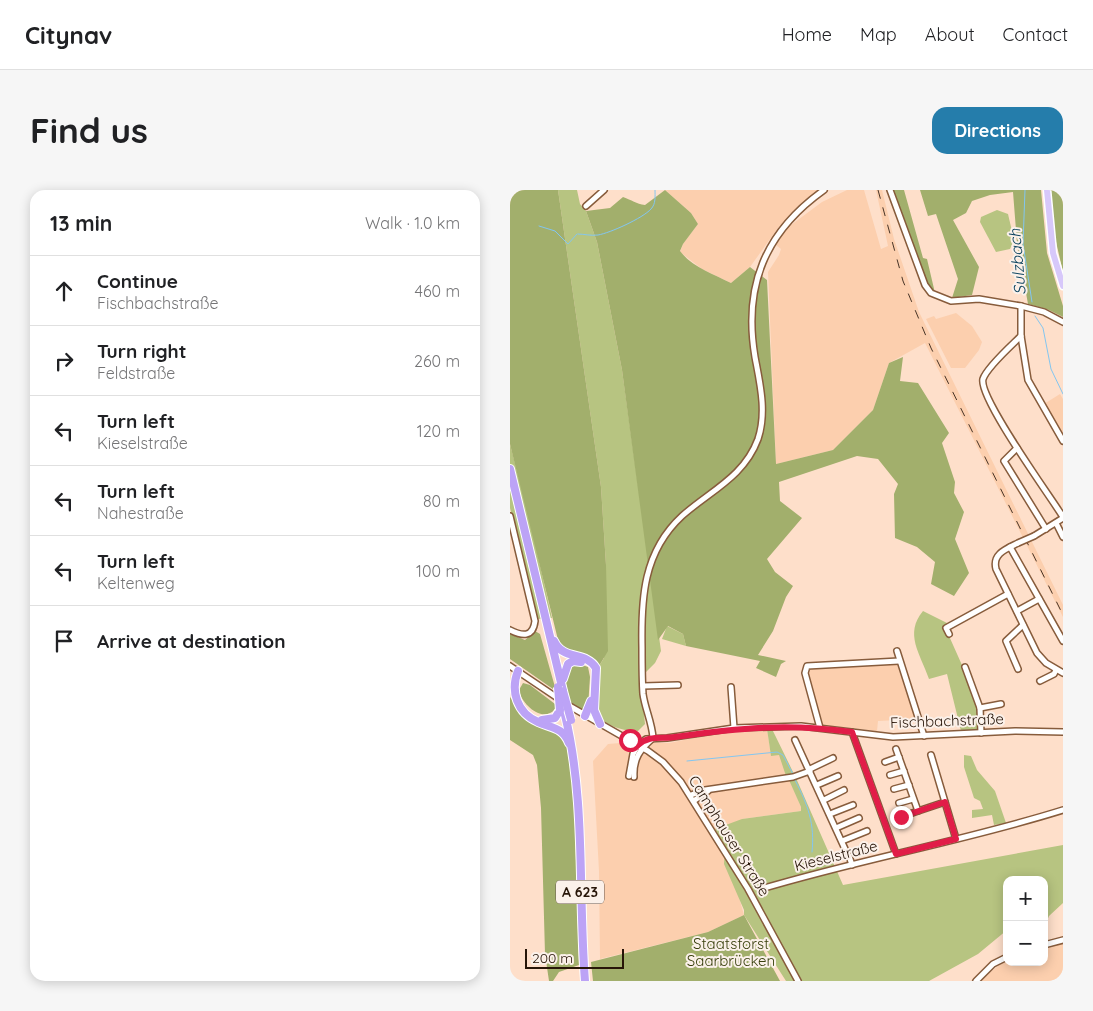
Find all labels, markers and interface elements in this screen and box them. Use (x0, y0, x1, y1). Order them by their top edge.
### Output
text: Citynav (25, 20, 112, 50)
text: Home (782, 23, 832, 46)
text: Map (860, 23, 897, 46)
text: About (925, 23, 975, 46)
text: Contact (1003, 23, 1068, 46)
button: Directions (932, 107, 1063, 154)
text: Find us (30, 108, 148, 152)
text: 13 min (50, 210, 112, 236)
text: Walk · 1.0 km (365, 213, 460, 233)
water label: Sulzbach (1004, 227, 1030, 296)
text: Continue (97, 269, 178, 293)
icon: ahead (50, 277, 78, 305)
text: 460 m (414, 281, 460, 301)
text: Fischbachstraße (97, 293, 218, 313)
text: Turn right (97, 339, 186, 363)
icon: right (50, 347, 78, 375)
text: 260 m (414, 351, 460, 371)
text: Feldstraße (97, 363, 175, 383)
text: Turn left (97, 409, 175, 433)
icon: left (50, 417, 78, 445)
text: 120 m (417, 421, 460, 441)
text: Kieselstraße (97, 433, 188, 453)
text: Turn left (97, 479, 175, 503)
icon: left (50, 487, 78, 515)
text: 80 m (423, 491, 460, 511)
text: Nahestraße (97, 503, 184, 523)
text: Turn left (97, 549, 175, 573)
icon: left (50, 557, 78, 585)
text: 100 m (416, 561, 460, 581)
text: Keltenweg (97, 573, 175, 593)
icon: arrive (50, 627, 78, 655)
text: Arrive at destination (97, 629, 286, 653)
street label: Fischbachstraße (890, 709, 1004, 732)
route start (619, 729, 642, 752)
street label: Camphauser Straße (685, 772, 774, 900)
route end (890, 806, 913, 829)
street label: Kieselstraße (792, 836, 879, 875)
map controls (1003, 876, 1048, 966)
button: + (1003, 876, 1048, 921)
road number: A 623 (556, 880, 604, 904)
button: − (1003, 921, 1048, 966)
park label: Staatsforst Saarbrücken (687, 934, 775, 970)
scale bar (525, 946, 624, 969)
text: 200 m (532, 949, 573, 967)

